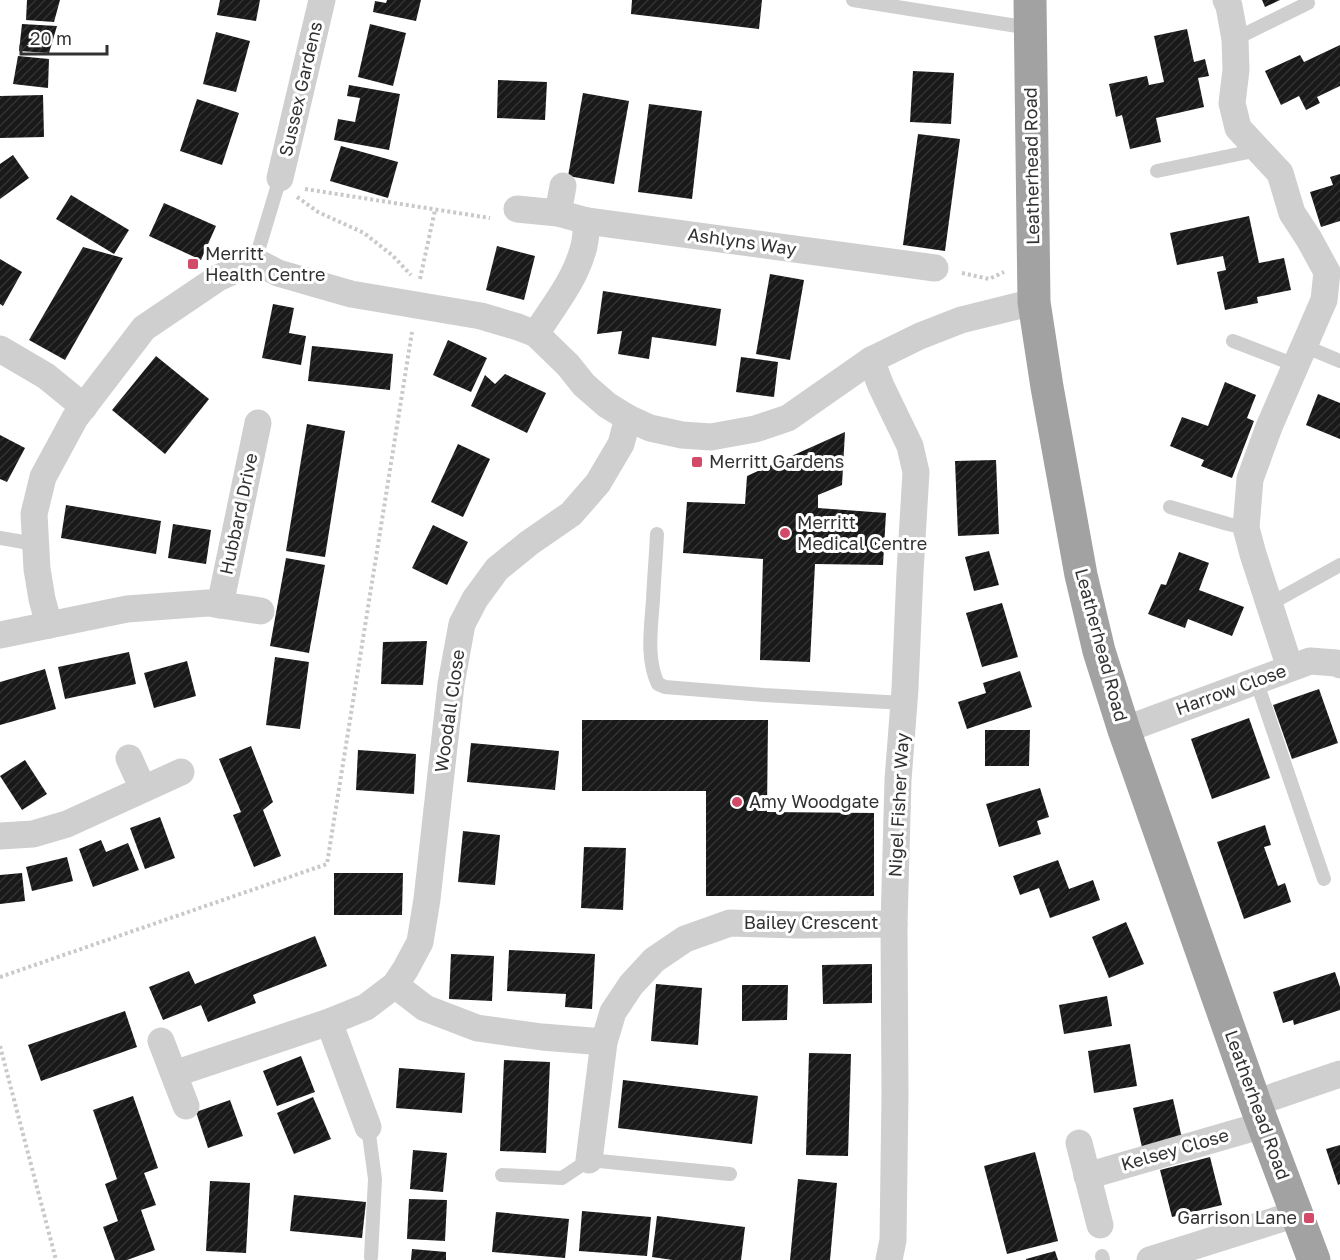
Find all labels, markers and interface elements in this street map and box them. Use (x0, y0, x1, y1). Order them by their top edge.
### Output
scale bar (21, 18, 106, 56)
street label: Sussex Gardens (274, 19, 326, 158)
text: 20 m (30, 27, 72, 49)
street label: Leatherhead Road (1019, 87, 1043, 245)
street label: Ashlyns Way (686, 222, 798, 260)
place label: Merritt Health Centre (205, 242, 326, 285)
marker: Merritt Health Centre (186, 257, 200, 271)
place label: Merritt Gardens (709, 450, 844, 472)
street label: Hubbard Drive (214, 451, 262, 577)
marker: Merritt Gardens (690, 455, 704, 469)
place label: Merritt Medical Centre (797, 511, 927, 554)
marker: Merritt Medical Centre (778, 526, 792, 540)
street label: Leatherhead Road (1071, 566, 1133, 724)
street label: Woodall Close (429, 648, 469, 774)
street label: Harrow Close (1172, 659, 1289, 719)
street label: Nigel Fisher Way (883, 732, 913, 878)
place label: Amy Woodgate (749, 790, 879, 812)
marker: Amy Woodgate (730, 795, 744, 809)
street label: Bailey Crescent (744, 911, 878, 933)
street label: Leatherhead Road (1221, 1027, 1295, 1182)
street label: Kelsey Close (1118, 1123, 1231, 1175)
place label: Garrison Lane (1177, 1206, 1297, 1228)
marker: Garrison Lane (1302, 1211, 1316, 1225)

